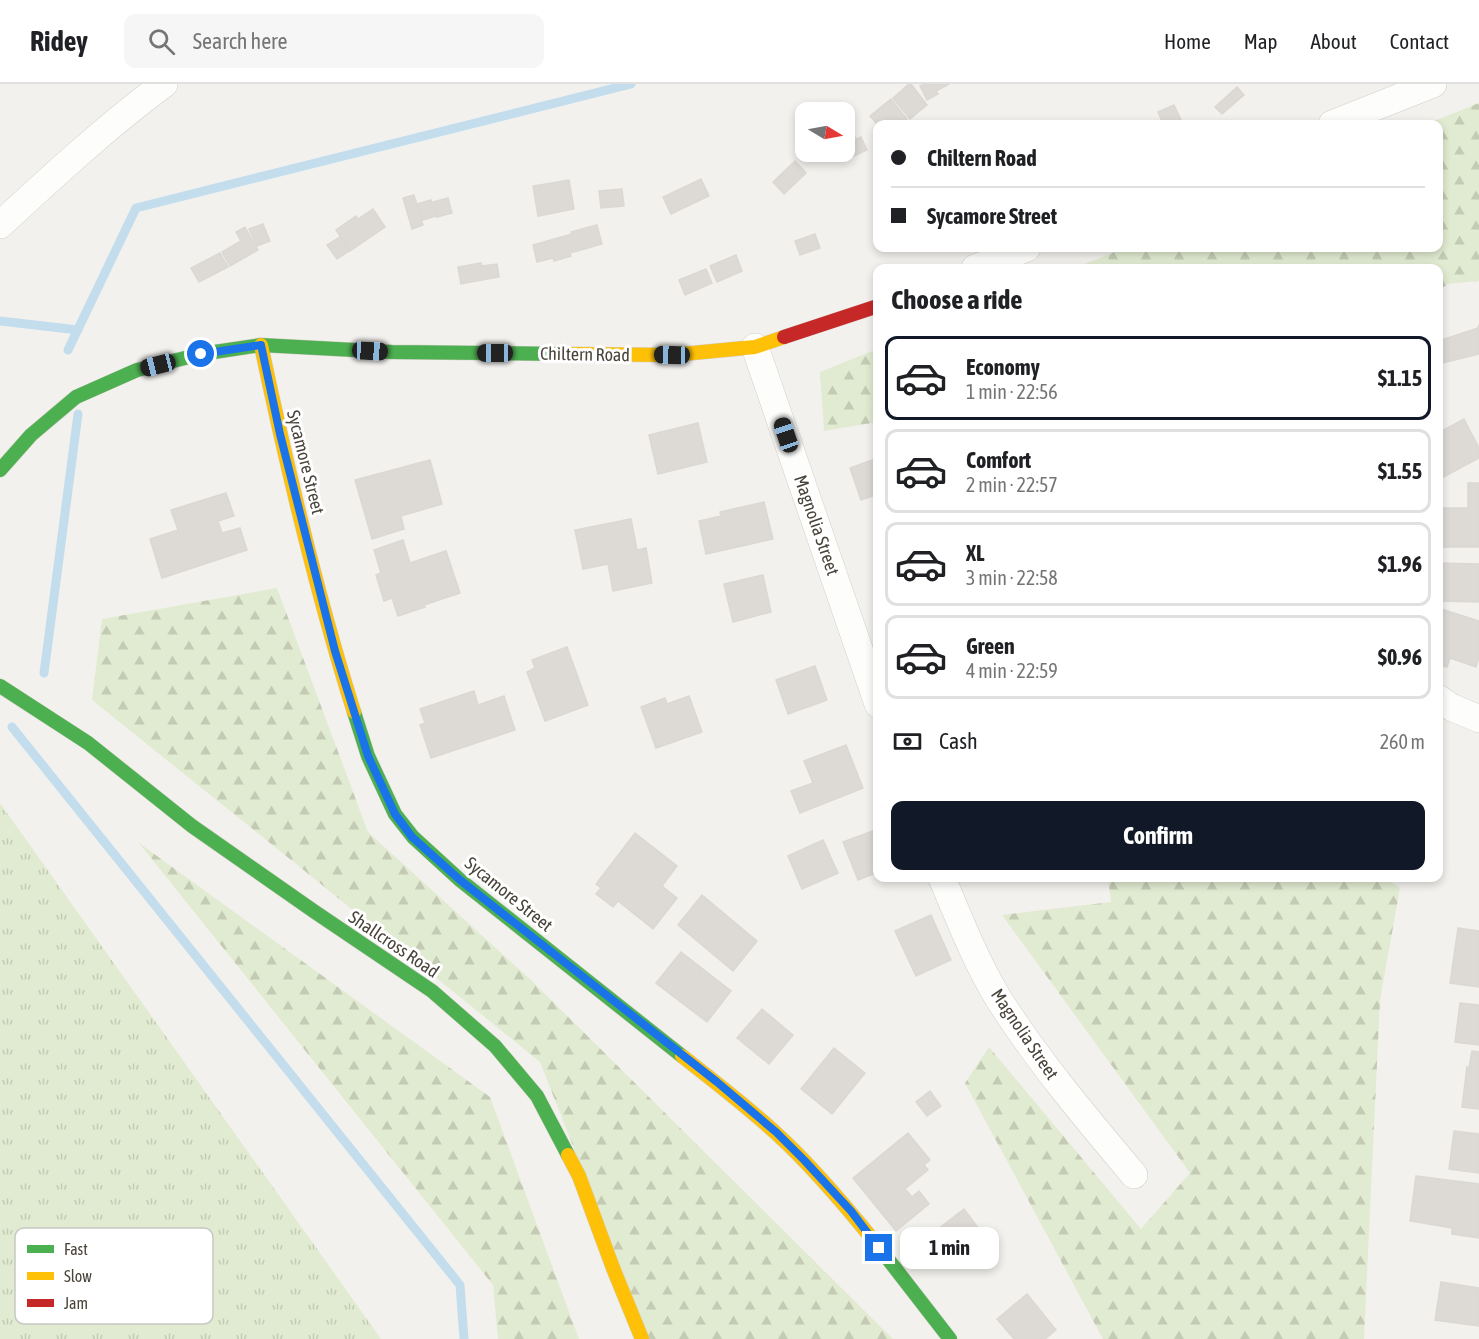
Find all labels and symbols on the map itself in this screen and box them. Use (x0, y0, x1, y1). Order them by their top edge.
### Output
north arrow (795, 102, 855, 162)
route start (187, 340, 214, 367)
car (352, 341, 388, 361)
street label: Chiltern Road (540, 343, 630, 365)
car (477, 344, 513, 362)
car (654, 346, 690, 364)
car (138, 352, 178, 378)
street label: Sycamore Street (283, 408, 329, 516)
car (772, 415, 800, 455)
street label: Magnolia Street (790, 472, 844, 578)
street label: Sycamore Street (461, 852, 557, 936)
street label: Shallcross Road (345, 906, 443, 982)
street label: Magnolia Street (987, 985, 1063, 1083)
callout: 1 min (900, 1227, 999, 1269)
legend (15, 1228, 213, 1324)
route end (865, 1234, 892, 1261)
text: Fast (64, 1240, 88, 1258)
text: Slow (64, 1267, 92, 1285)
text: Jam (64, 1294, 88, 1312)

